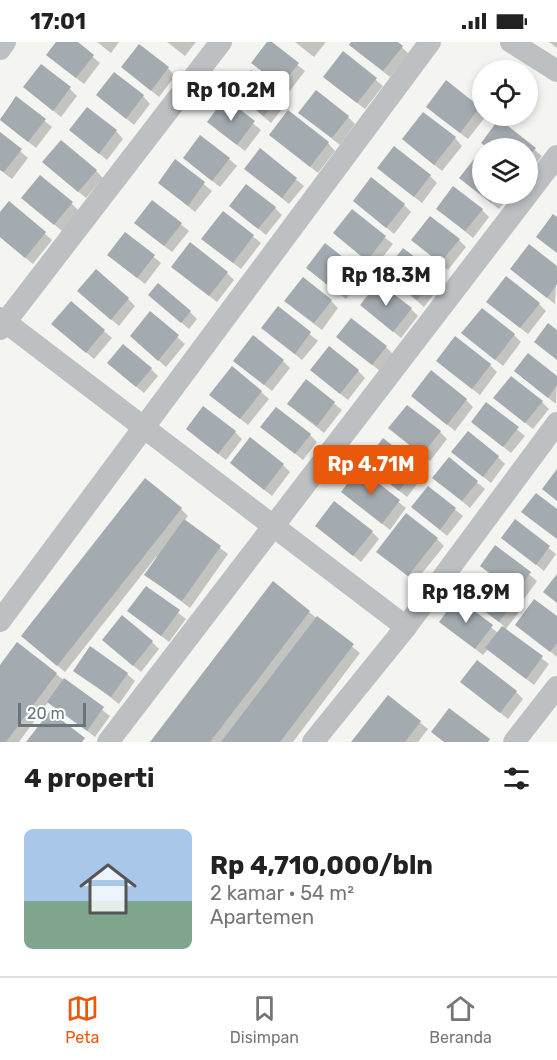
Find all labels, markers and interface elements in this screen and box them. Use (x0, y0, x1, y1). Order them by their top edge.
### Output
text: 17:01 (30, 8, 86, 35)
map controls (472, 60, 538, 204)
button: locate (472, 60, 538, 126)
pin: Rp 10.2M (169, 71, 293, 122)
text: Rp 10.2M (186, 78, 276, 102)
button: layers (472, 138, 538, 204)
pin: Rp 18.3M (324, 256, 448, 307)
text: Rp 18.3M (341, 263, 431, 287)
pin: Rp 4.71M (309, 445, 433, 496)
text: Rp 4.71M (327, 452, 415, 476)
pin: Rp 18.9M (404, 573, 528, 624)
text: Rp 18.9M (422, 580, 510, 604)
scale bar (18, 700, 86, 728)
text: 20 m (27, 704, 65, 723)
icon: filters (500, 762, 533, 795)
text: 4 properti (24, 763, 155, 794)
text: Rp 4,710,000/bln (210, 850, 433, 881)
icon: home (72, 853, 144, 925)
text: 2 kamar · 54 m² (210, 881, 354, 905)
text: Apartemen (210, 905, 314, 929)
tab: Peta (65, 992, 99, 1047)
tab: Disimpan (230, 992, 299, 1047)
tab: Beranda (429, 992, 492, 1047)

